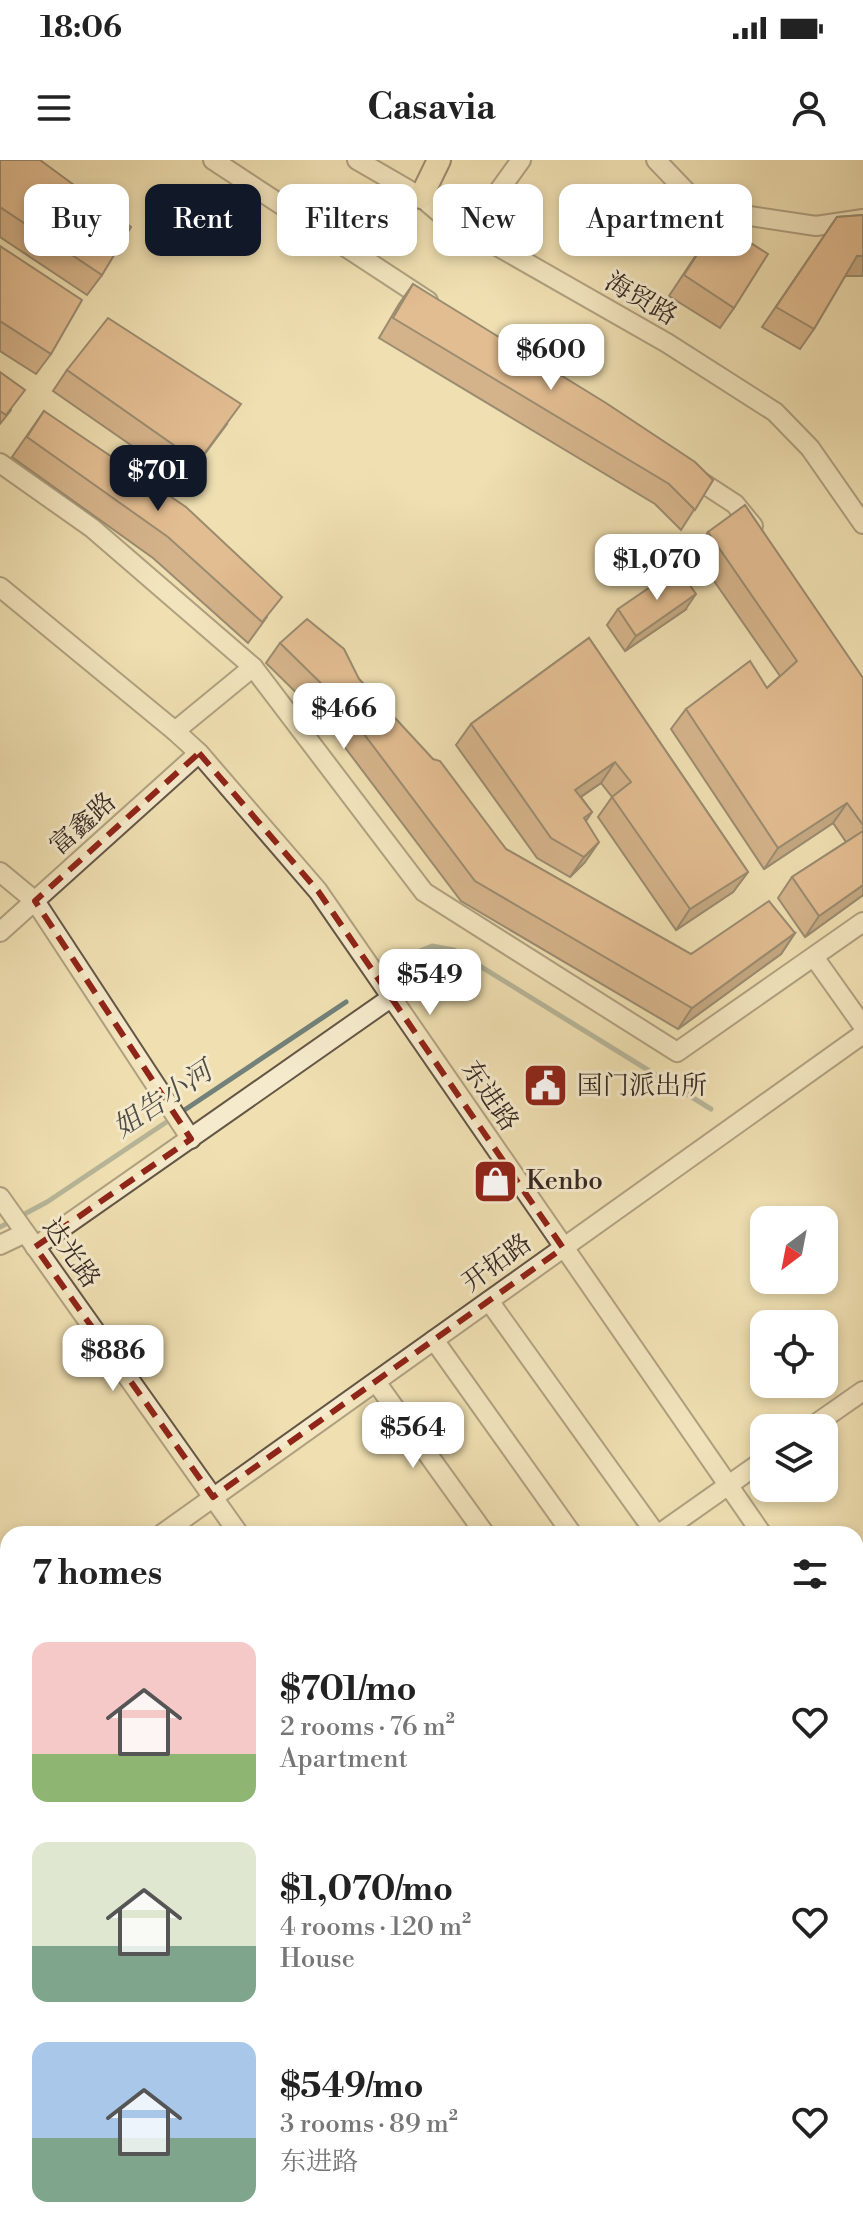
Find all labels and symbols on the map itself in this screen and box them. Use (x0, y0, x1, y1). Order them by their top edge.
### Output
street label: 海贸路 (599, 266, 683, 332)
pin: $600 (504, 324, 598, 392)
pin: $701 (111, 445, 205, 513)
pin: $1,070 (592, 534, 722, 602)
pin: $466 (297, 683, 391, 751)
street label: 富鑫路 (43, 786, 123, 862)
pin: $549 (383, 949, 477, 1017)
water label: 姐告小河 (107, 1051, 223, 1146)
street label: 东进路 (455, 1055, 525, 1137)
public building icon: 国门派出所 (522, 1062, 570, 1110)
place label: 国门派出所 (577, 1070, 707, 1102)
shop icon: Kenbo (471, 1157, 519, 1205)
place label: Kenbo (526, 1165, 603, 1197)
north arrow (750, 1206, 838, 1294)
street label: 达光路 (36, 1212, 106, 1294)
street label: 开拓路 (456, 1227, 538, 1299)
pin: $886 (66, 1325, 160, 1393)
pin: $564 (366, 1402, 460, 1470)

